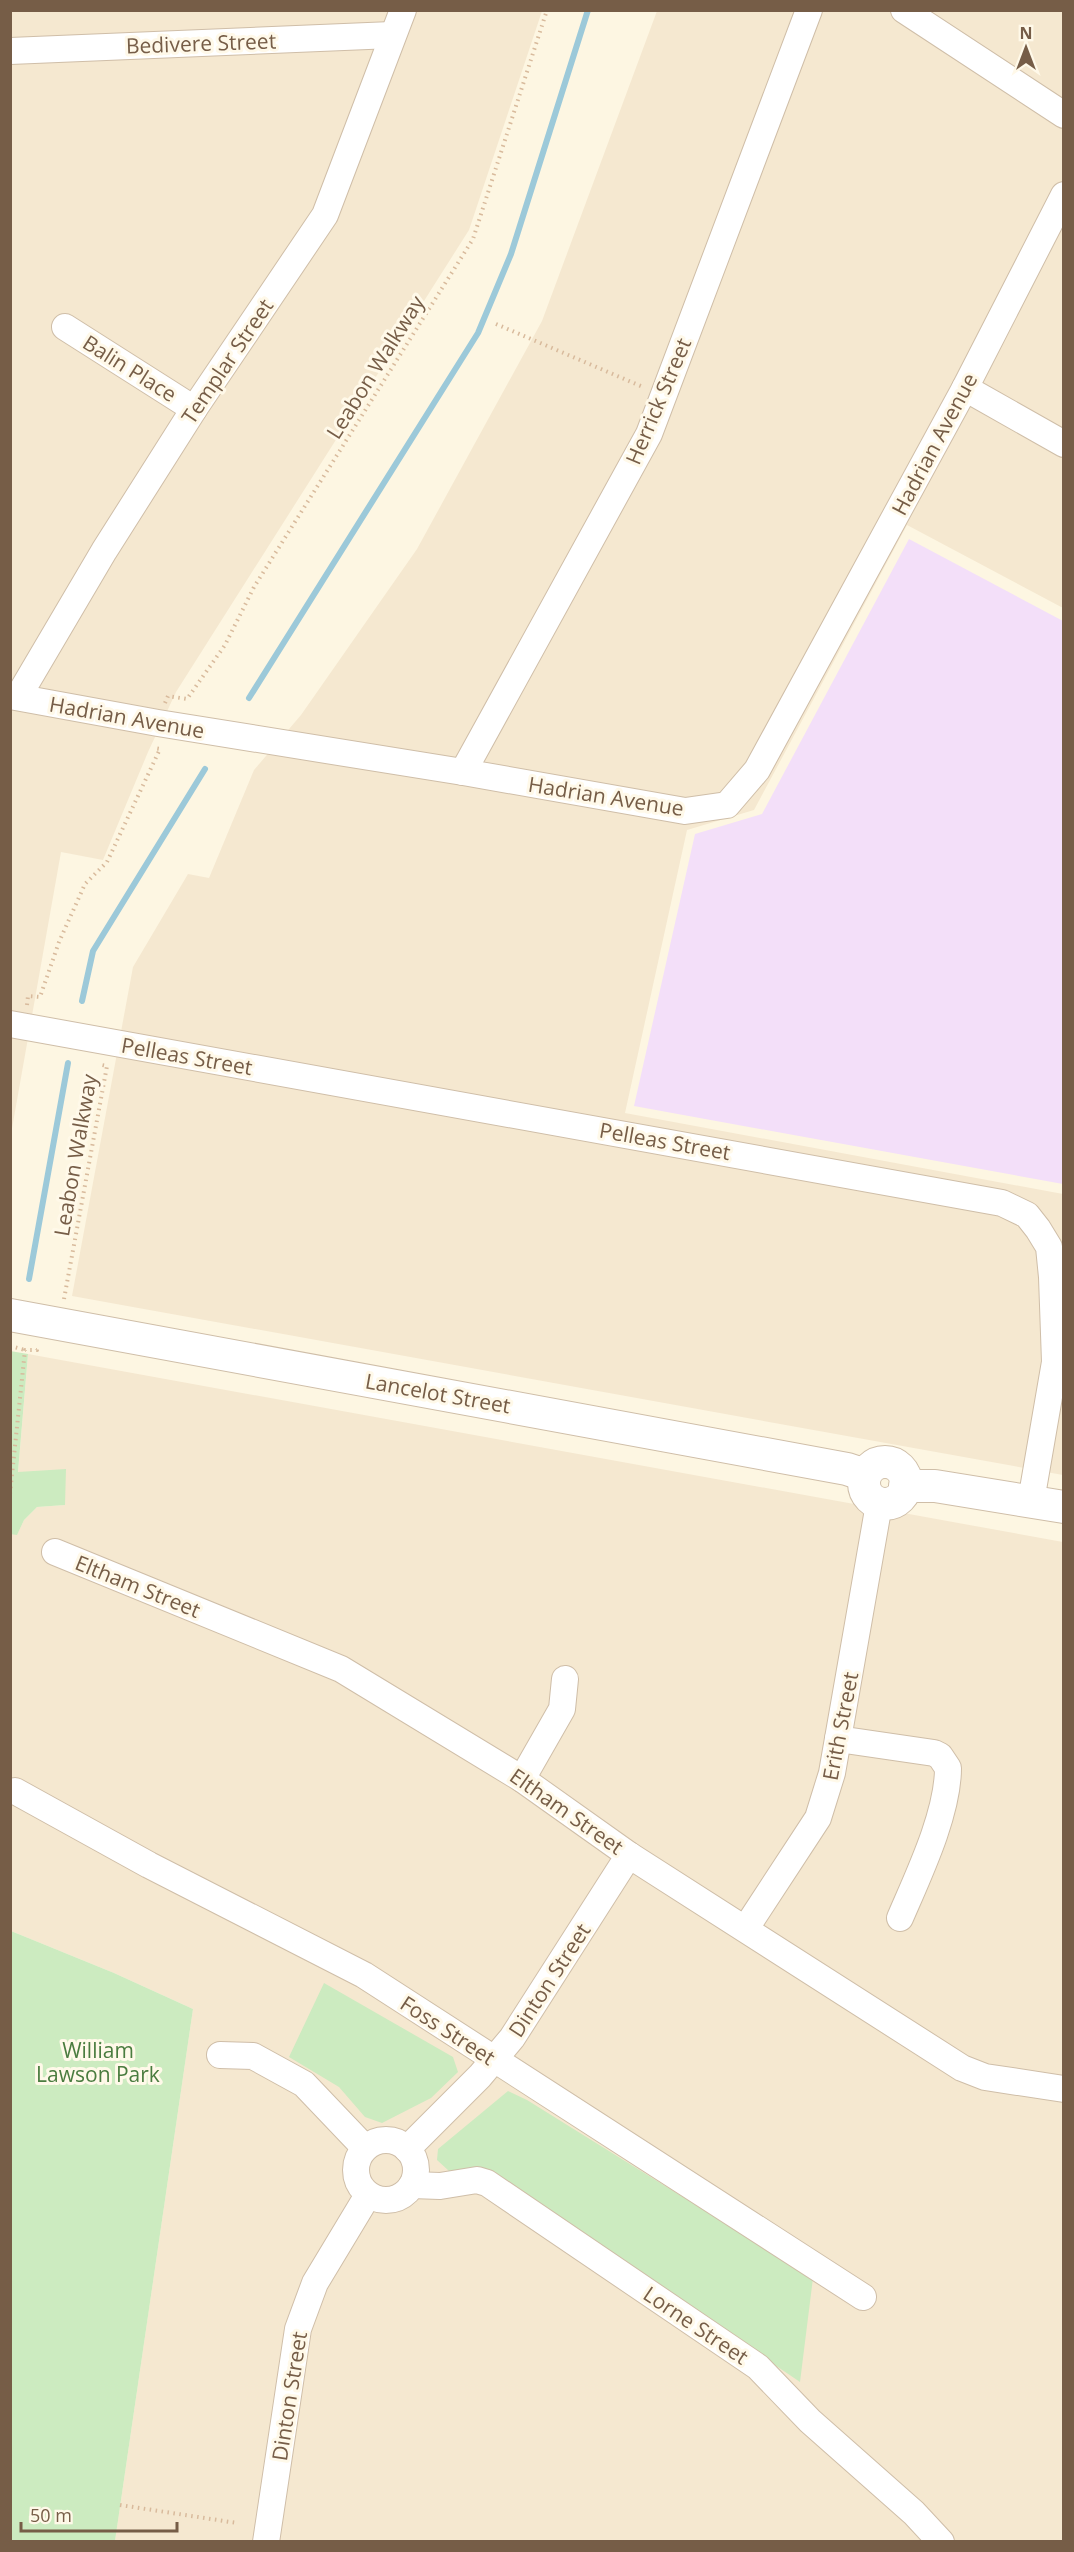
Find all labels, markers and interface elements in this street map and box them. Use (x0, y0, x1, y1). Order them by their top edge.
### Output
north arrow (996, 18, 1056, 78)
text: N (1019, 22, 1033, 44)
street label: Bedivere Street (125, 26, 277, 60)
street label: Leabon Walkway (320, 290, 431, 444)
street label: Templar Street (175, 293, 279, 429)
street label: Balin Place (78, 328, 182, 408)
street label: Herrick Street (619, 333, 697, 469)
street label: Hadrian Avenue (885, 368, 983, 520)
street label: Hadrian Avenue (47, 690, 207, 744)
street label: Hadrian Avenue (526, 770, 686, 822)
street label: Pelleas Street (119, 1031, 255, 1081)
street label: Leabon Walkway (47, 1071, 103, 1238)
street label: Pelleas Street (597, 1116, 733, 1166)
street label: Lancelot Street (363, 1366, 513, 1420)
street label: Eltham Street (71, 1548, 205, 1624)
street label: Erith Street (816, 1669, 864, 1783)
street label: Eltham Street (505, 1762, 629, 1860)
street label: Dinton Street (502, 1918, 596, 2042)
street label: Foss Street (395, 1989, 501, 2071)
park label: William Lawson Park (36, 2036, 160, 2088)
street label: Lorne Street (638, 2280, 754, 2370)
street label: Dinton Street (265, 2329, 313, 2463)
scale bar (21, 2495, 177, 2533)
text: 50 m (30, 2503, 72, 2527)

